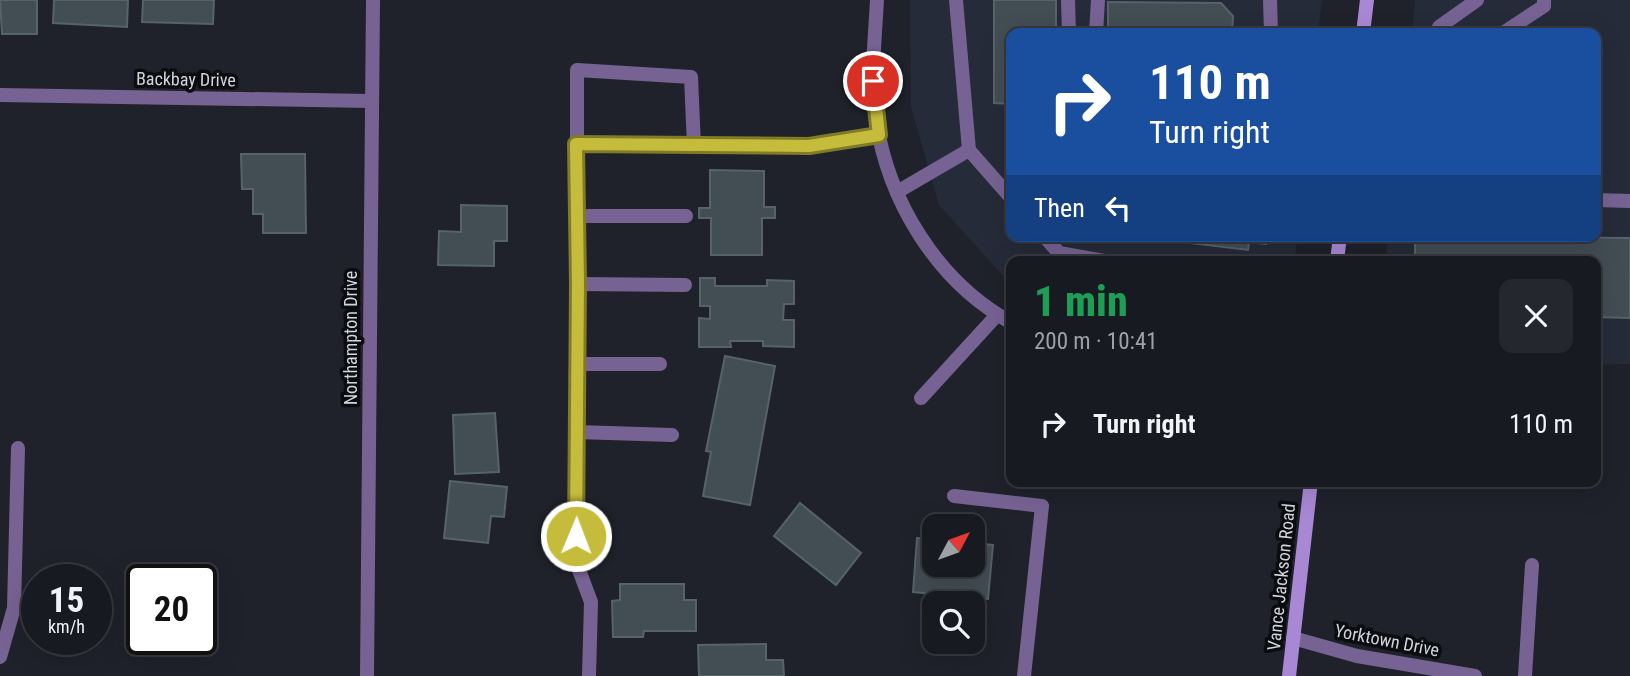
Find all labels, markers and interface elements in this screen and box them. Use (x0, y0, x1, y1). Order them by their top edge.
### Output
pin (843, 51, 903, 111)
text: 110 m (1149, 54, 1271, 111)
icon: right (1034, 56, 1125, 147)
icon: arrive (854, 62, 892, 100)
street label: Backbay Drive (136, 68, 236, 90)
text: Turn right (1149, 113, 1270, 151)
icon: left (1099, 189, 1137, 227)
text: Then (1034, 193, 1085, 223)
street label: Northampton Drive (340, 271, 361, 405)
text: 1 min (1034, 277, 1128, 326)
button: close (1499, 279, 1573, 353)
text: 200 m · 10:41 (1034, 328, 1158, 355)
icon: right (1034, 405, 1072, 443)
text: Turn right (1093, 409, 1195, 439)
text: 110 m (1509, 409, 1573, 439)
position arrow (539, 499, 613, 573)
street label: Vance Jackson Road (1263, 502, 1299, 652)
north arrow (922, 514, 985, 578)
map controls (922, 514, 985, 654)
speed limit sign: 20 (126, 564, 217, 655)
text: 15 (49, 580, 84, 621)
button: search (922, 591, 985, 654)
text: km/h (48, 616, 85, 637)
street label: Yorktown Drive (1333, 620, 1441, 660)

